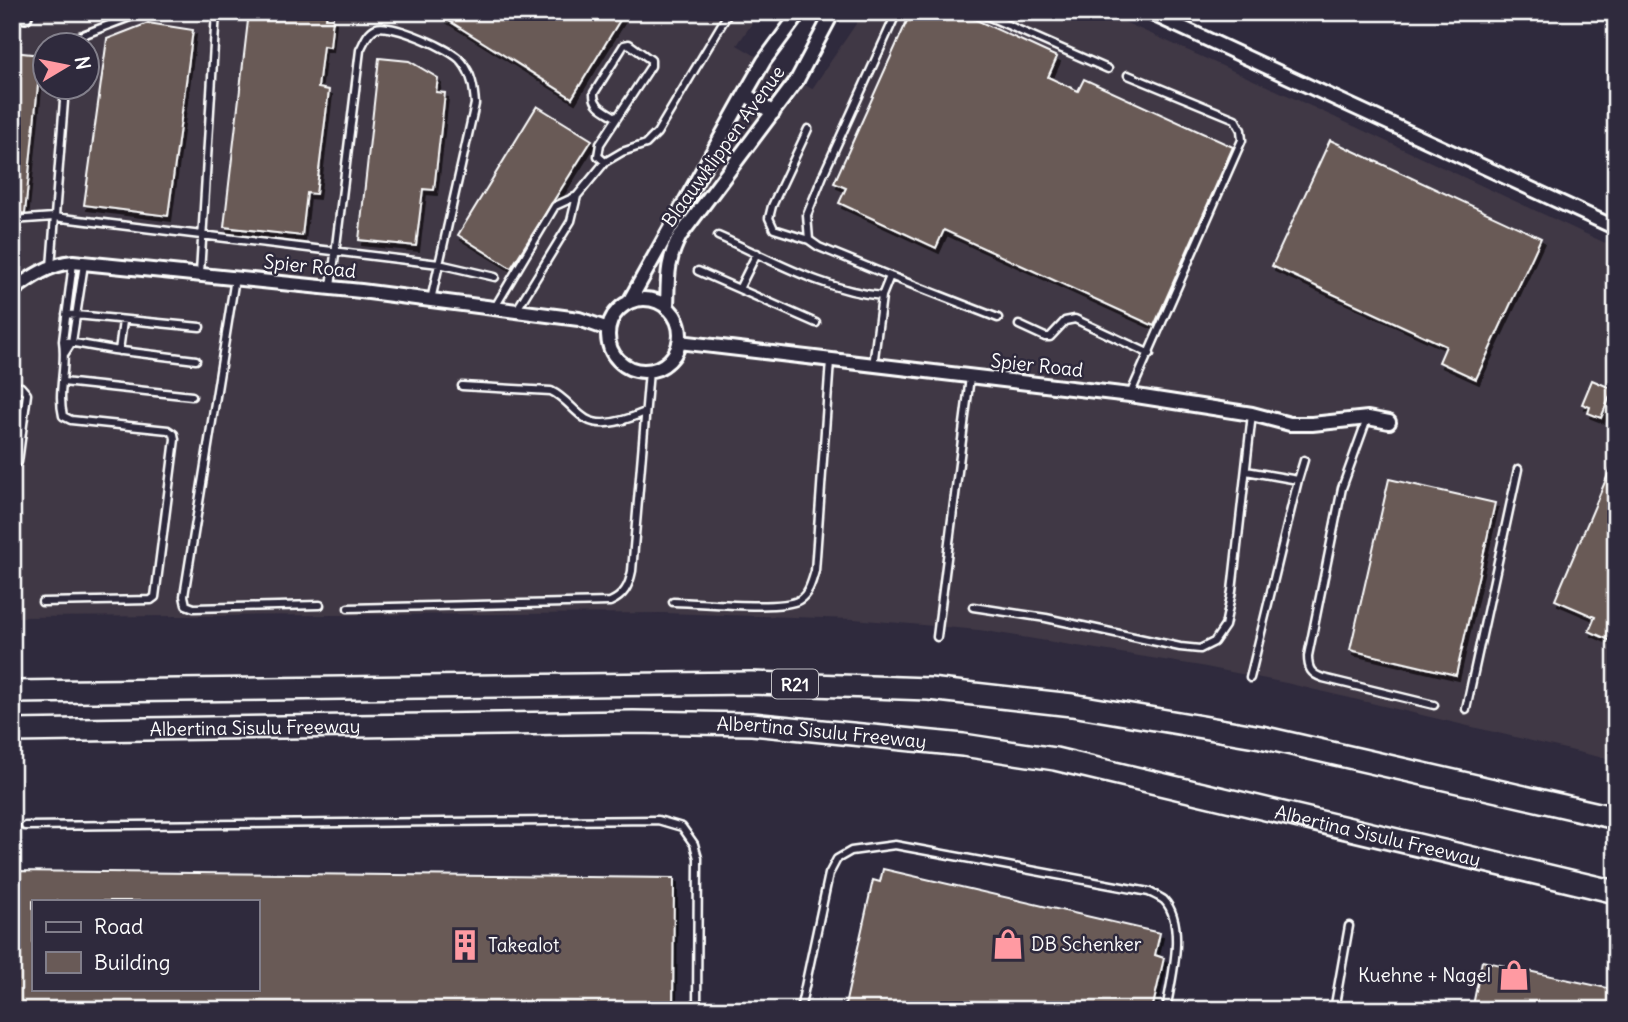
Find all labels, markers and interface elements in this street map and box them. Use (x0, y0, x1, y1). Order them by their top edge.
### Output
north arrow (32, 32, 102, 102)
text: N (70, 54, 96, 72)
street label: Blaauwklippen Avenue (656, 61, 790, 231)
street label: Spier Road (263, 249, 357, 283)
street label: Spier Road (990, 348, 1084, 382)
road number: R21 (772, 670, 818, 698)
street label: Albertina Sisulu Freeway (716, 711, 928, 753)
street label: Albertina Sisulu Freeway (149, 714, 361, 741)
street label: Albertina Sisulu Freeway (1273, 800, 1483, 872)
legend (32, 900, 259, 990)
text: Road (94, 913, 143, 940)
shop icon: DB Schenker (991, 927, 1025, 961)
building icon: Takealot (448, 928, 482, 962)
place label: DB Schenker (1031, 932, 1142, 956)
place label: Takealot (488, 933, 559, 957)
text: Building (94, 949, 170, 976)
shop icon: Kuehne + Nagel (1497, 958, 1531, 992)
place label: Kuehne + Nagel (1358, 963, 1491, 987)

